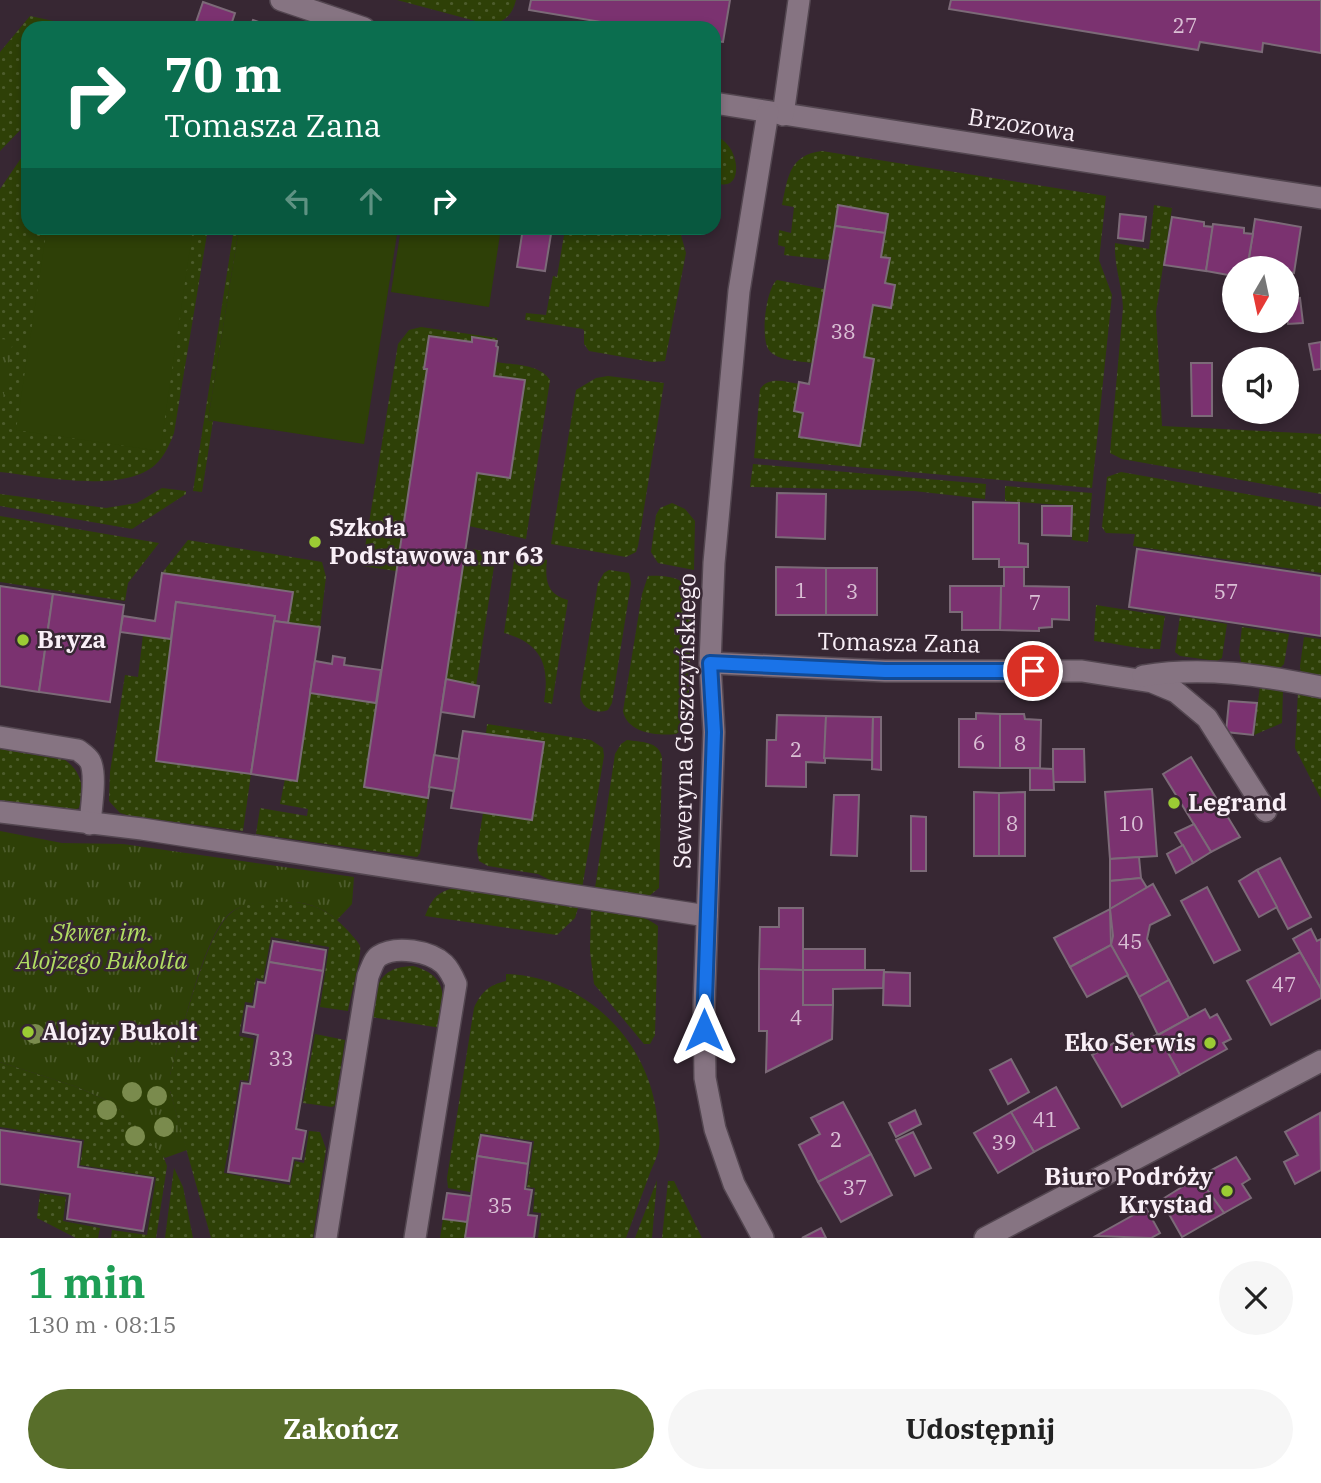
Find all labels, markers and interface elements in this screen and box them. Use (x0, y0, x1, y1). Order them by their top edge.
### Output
house number: 27 (1172, 11, 1198, 39)
text: 70 m (164, 42, 282, 105)
icon: right (49, 49, 140, 140)
street label: Brzozowa (966, 100, 1078, 148)
text: Tomasza Zana (164, 104, 381, 146)
icon: left (279, 182, 317, 220)
icon: ahead (352, 182, 390, 220)
icon: right (425, 182, 463, 220)
north arrow (1222, 256, 1298, 332)
map controls (1222, 256, 1299, 424)
house number: 38 (830, 317, 856, 345)
button: sound (1222, 347, 1299, 424)
place label: Szkoła Podstawowa nr 63 (329, 511, 544, 571)
marker: Szkoła Podstawowa nr 63 (307, 534, 323, 550)
street label: Seweryna Goszczyńskiego (665, 573, 703, 869)
house number: 1 (795, 576, 807, 604)
house number: 3 (846, 577, 858, 605)
house number: 57 (1213, 577, 1239, 605)
house number: 7 (1029, 588, 1041, 616)
place label: Bryza (37, 623, 106, 655)
street label: Tomasza Zana (817, 625, 981, 659)
marker: Bryza (15, 632, 31, 648)
pin (1003, 641, 1063, 701)
icon: arrive (1014, 652, 1052, 690)
house number: 6 (973, 728, 985, 756)
house number: 8 (1014, 729, 1026, 757)
house number: 2 (790, 735, 802, 763)
place label: Legrand (1188, 786, 1287, 818)
marker: Legrand (1166, 795, 1182, 811)
house number: 8 (1006, 809, 1018, 837)
house number: 10 (1118, 809, 1144, 837)
park label: Skwer im. Alojzego Bukolta (15, 916, 187, 976)
house number: 45 (1117, 927, 1143, 955)
house number: 47 (1271, 970, 1297, 998)
position arrow (667, 993, 741, 1067)
house number: 4 (790, 1003, 802, 1031)
place label: Alojzy Bukolt (42, 1015, 197, 1047)
marker: Alojzy Bukolt (20, 1024, 36, 1040)
place label: Eko Serwis (1064, 1026, 1196, 1058)
marker: Eko Serwis (1202, 1035, 1218, 1051)
house number: 33 (268, 1044, 294, 1072)
house number: 41 (1032, 1105, 1058, 1133)
house number: 2 (830, 1125, 842, 1153)
house number: 39 (991, 1128, 1017, 1156)
place label: Biuro Podróży Krystad (1044, 1160, 1213, 1220)
house number: 37 (842, 1173, 868, 1201)
marker: Biuro Podróży Krystad (1219, 1183, 1235, 1199)
house number: 35 (487, 1191, 513, 1219)
text: 1 min (28, 1255, 146, 1310)
button: close (1219, 1261, 1293, 1335)
text: 130 m · 08:15 (28, 1309, 177, 1339)
button: Zakończ (28, 1389, 654, 1469)
button: Udostępnij (668, 1389, 1293, 1469)

